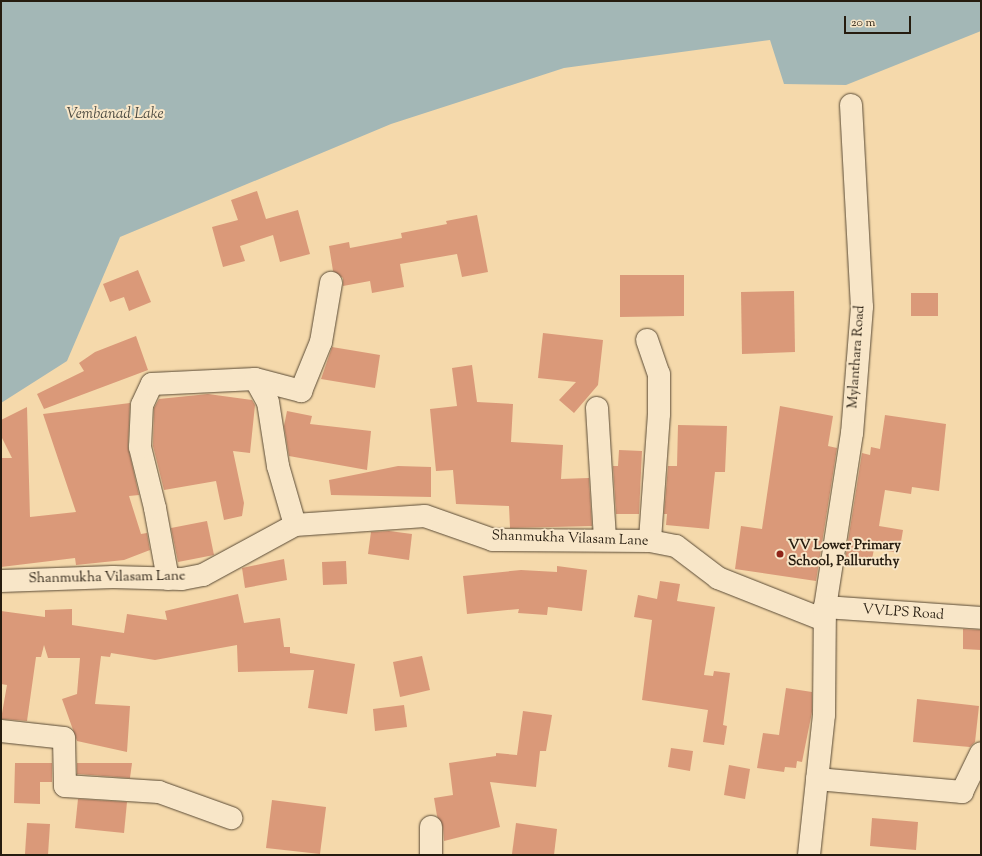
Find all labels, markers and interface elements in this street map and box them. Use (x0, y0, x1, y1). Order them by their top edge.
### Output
scale bar (846, 8, 913, 34)
text: 20 m (851, 14, 875, 32)
water label: Vembanad Lake (67, 106, 163, 124)
street label: Mylanthara Road (845, 305, 869, 409)
street label: Shanmukha Vilasam Lane (491, 528, 649, 550)
place label: VV Lower Primary School, Palluruthy (788, 538, 901, 570)
marker: VV Lower Primary School, Palluruthy (775, 549, 785, 559)
street label: Shanmukha Vilasam Lane (28, 568, 186, 588)
street label: VVLPS Road (862, 602, 944, 624)

